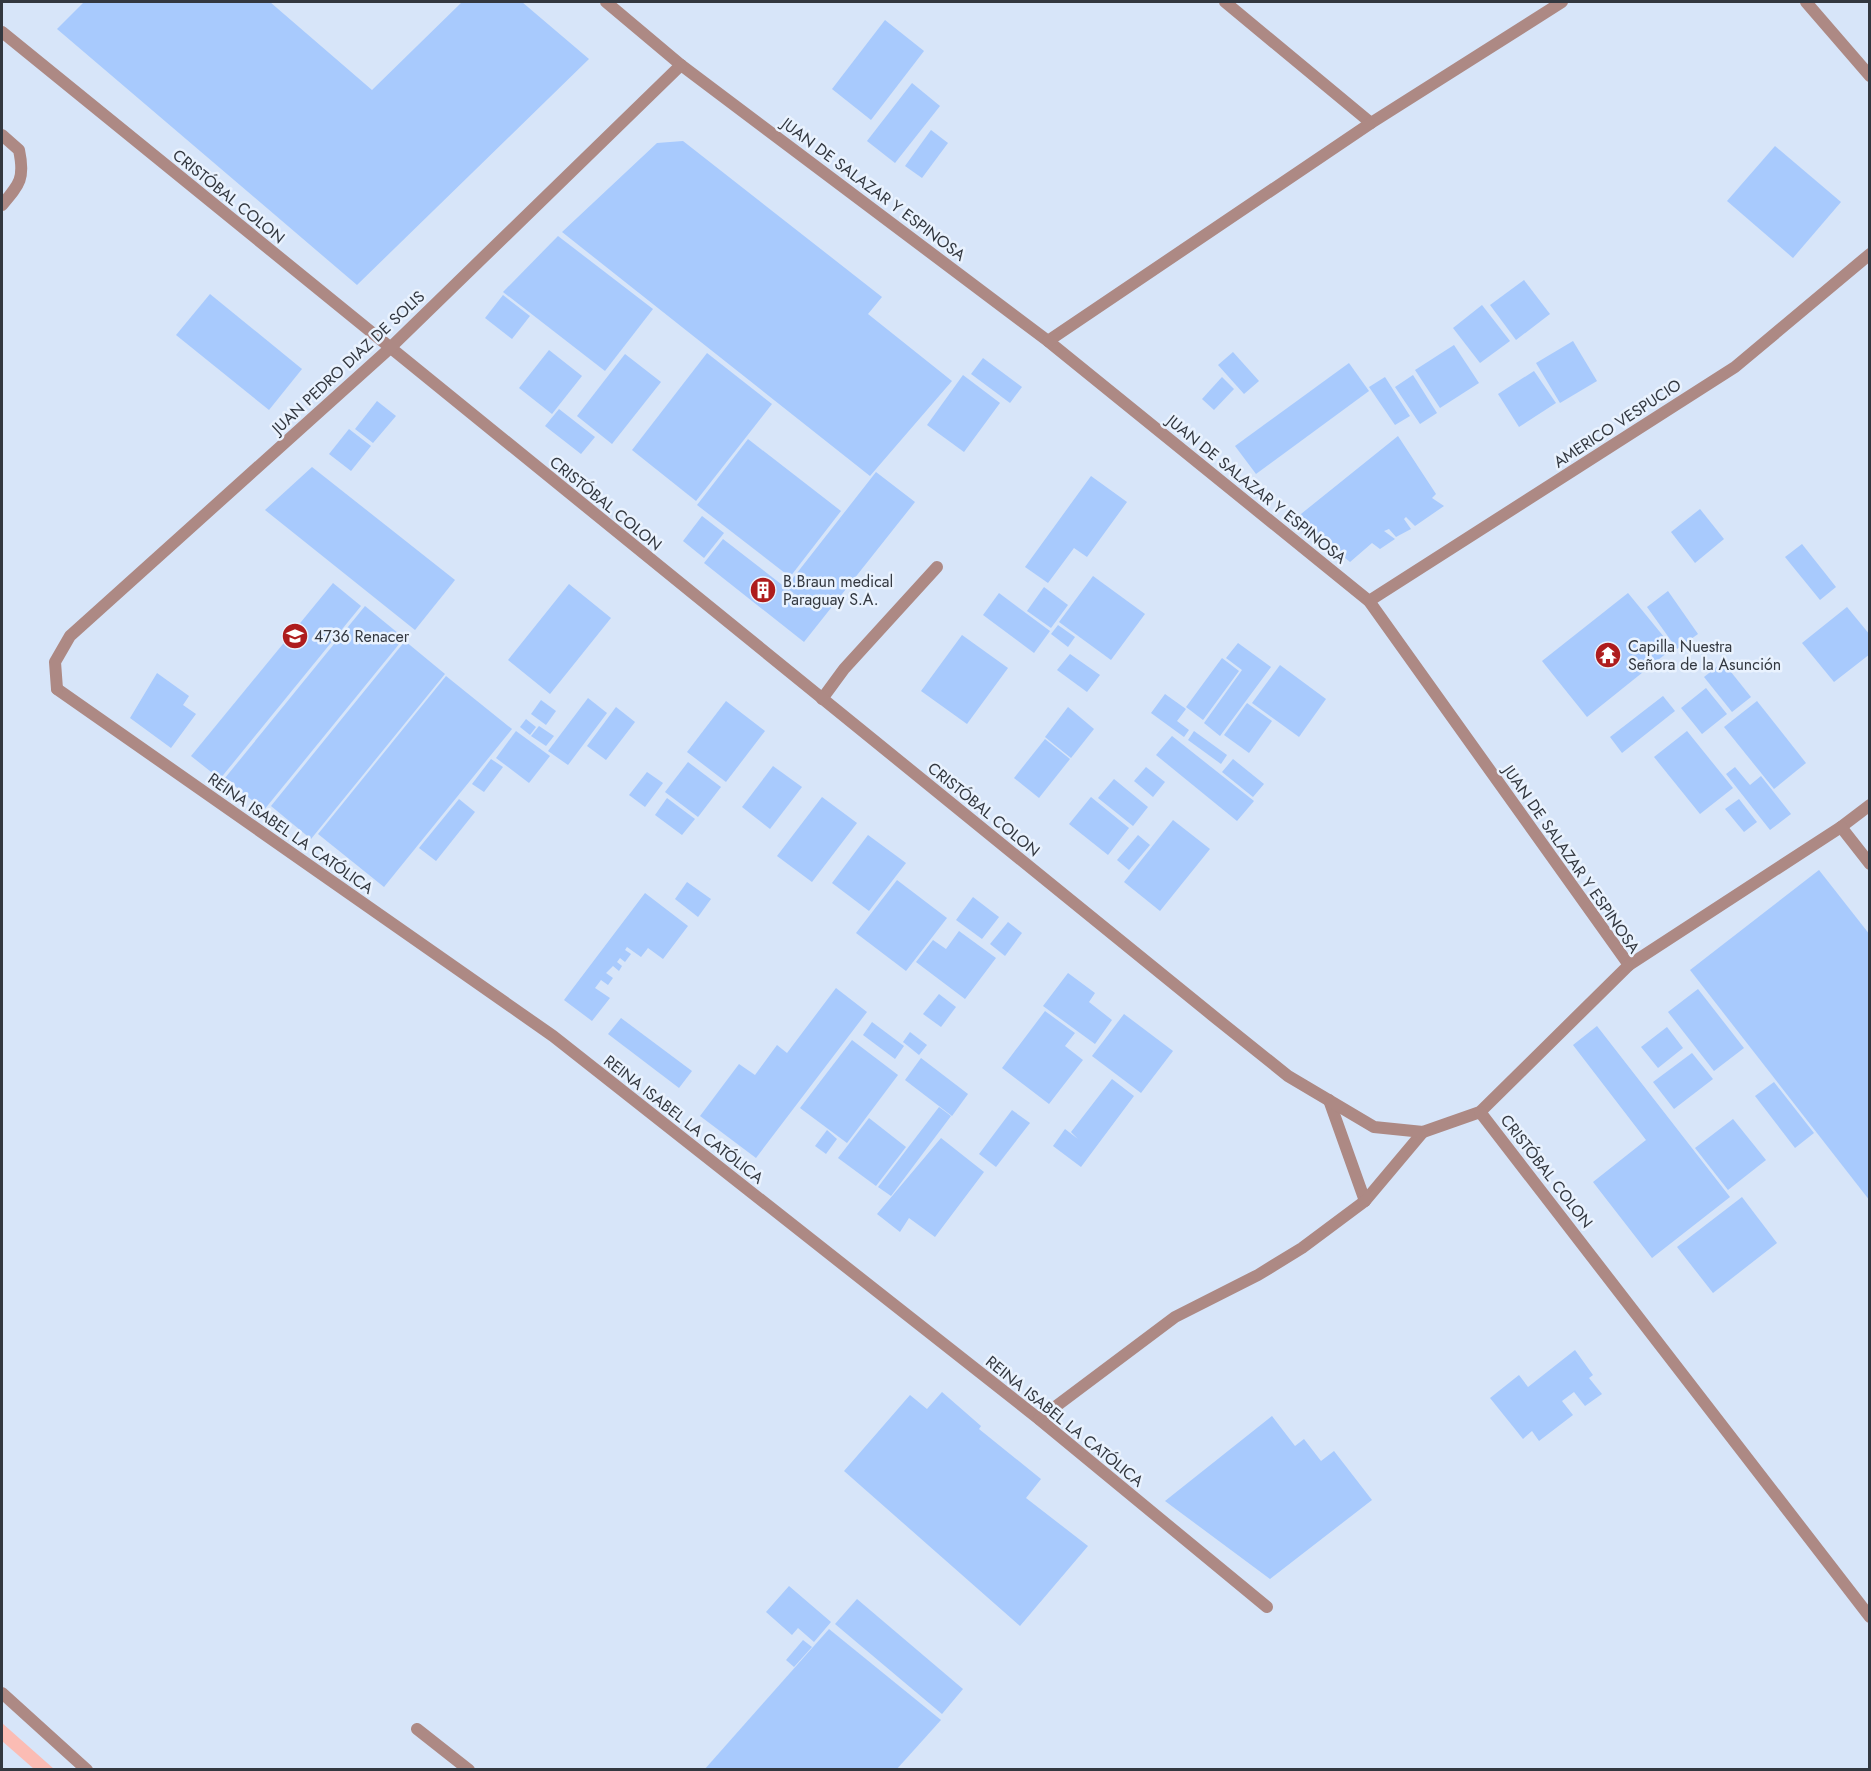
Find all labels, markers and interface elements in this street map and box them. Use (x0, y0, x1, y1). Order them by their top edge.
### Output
street label: JUAN DE SALAZAR Y ESPINOSA (775, 111, 971, 267)
street label: CRISTÓBAL COLON (168, 144, 290, 249)
street label: JUAN PEDRO DIAZ DE SOLIS (265, 285, 430, 441)
street label: AMERICO VESPUCIO (1549, 373, 1686, 473)
street label: JUAN DE SALAZAR Y ESPINOSA (1160, 408, 1352, 569)
street label: CRISTÓBAL COLON (545, 451, 667, 556)
place label: B.Braun medical Paraguay S.A. (783, 570, 893, 611)
building icon: B.Braun medical Paraguay S.A. (748, 575, 778, 605)
school or university icon: 4736 Renacer (280, 621, 310, 651)
place label: 4736 Renacer (314, 625, 410, 648)
place label: Capilla Nuestra Señora de la Asunción (1628, 635, 1781, 676)
temple icon: Capilla Nuestra Señora de la Asunción (1593, 640, 1623, 670)
street label: CRISTÓBAL COLON (923, 757, 1045, 862)
street label: JUAN DE SALAZAR Y ESPINOSA (1496, 759, 1646, 958)
street label: REINA ISABEL LA CATÓLICA (203, 767, 378, 900)
street label: REINA ISABEL LA CATÓLICA (599, 1050, 769, 1189)
street label: CRISTÓBAL COLON (1495, 1110, 1598, 1233)
street label: REINA ISABEL LA CATÓLICA (981, 1350, 1149, 1493)

